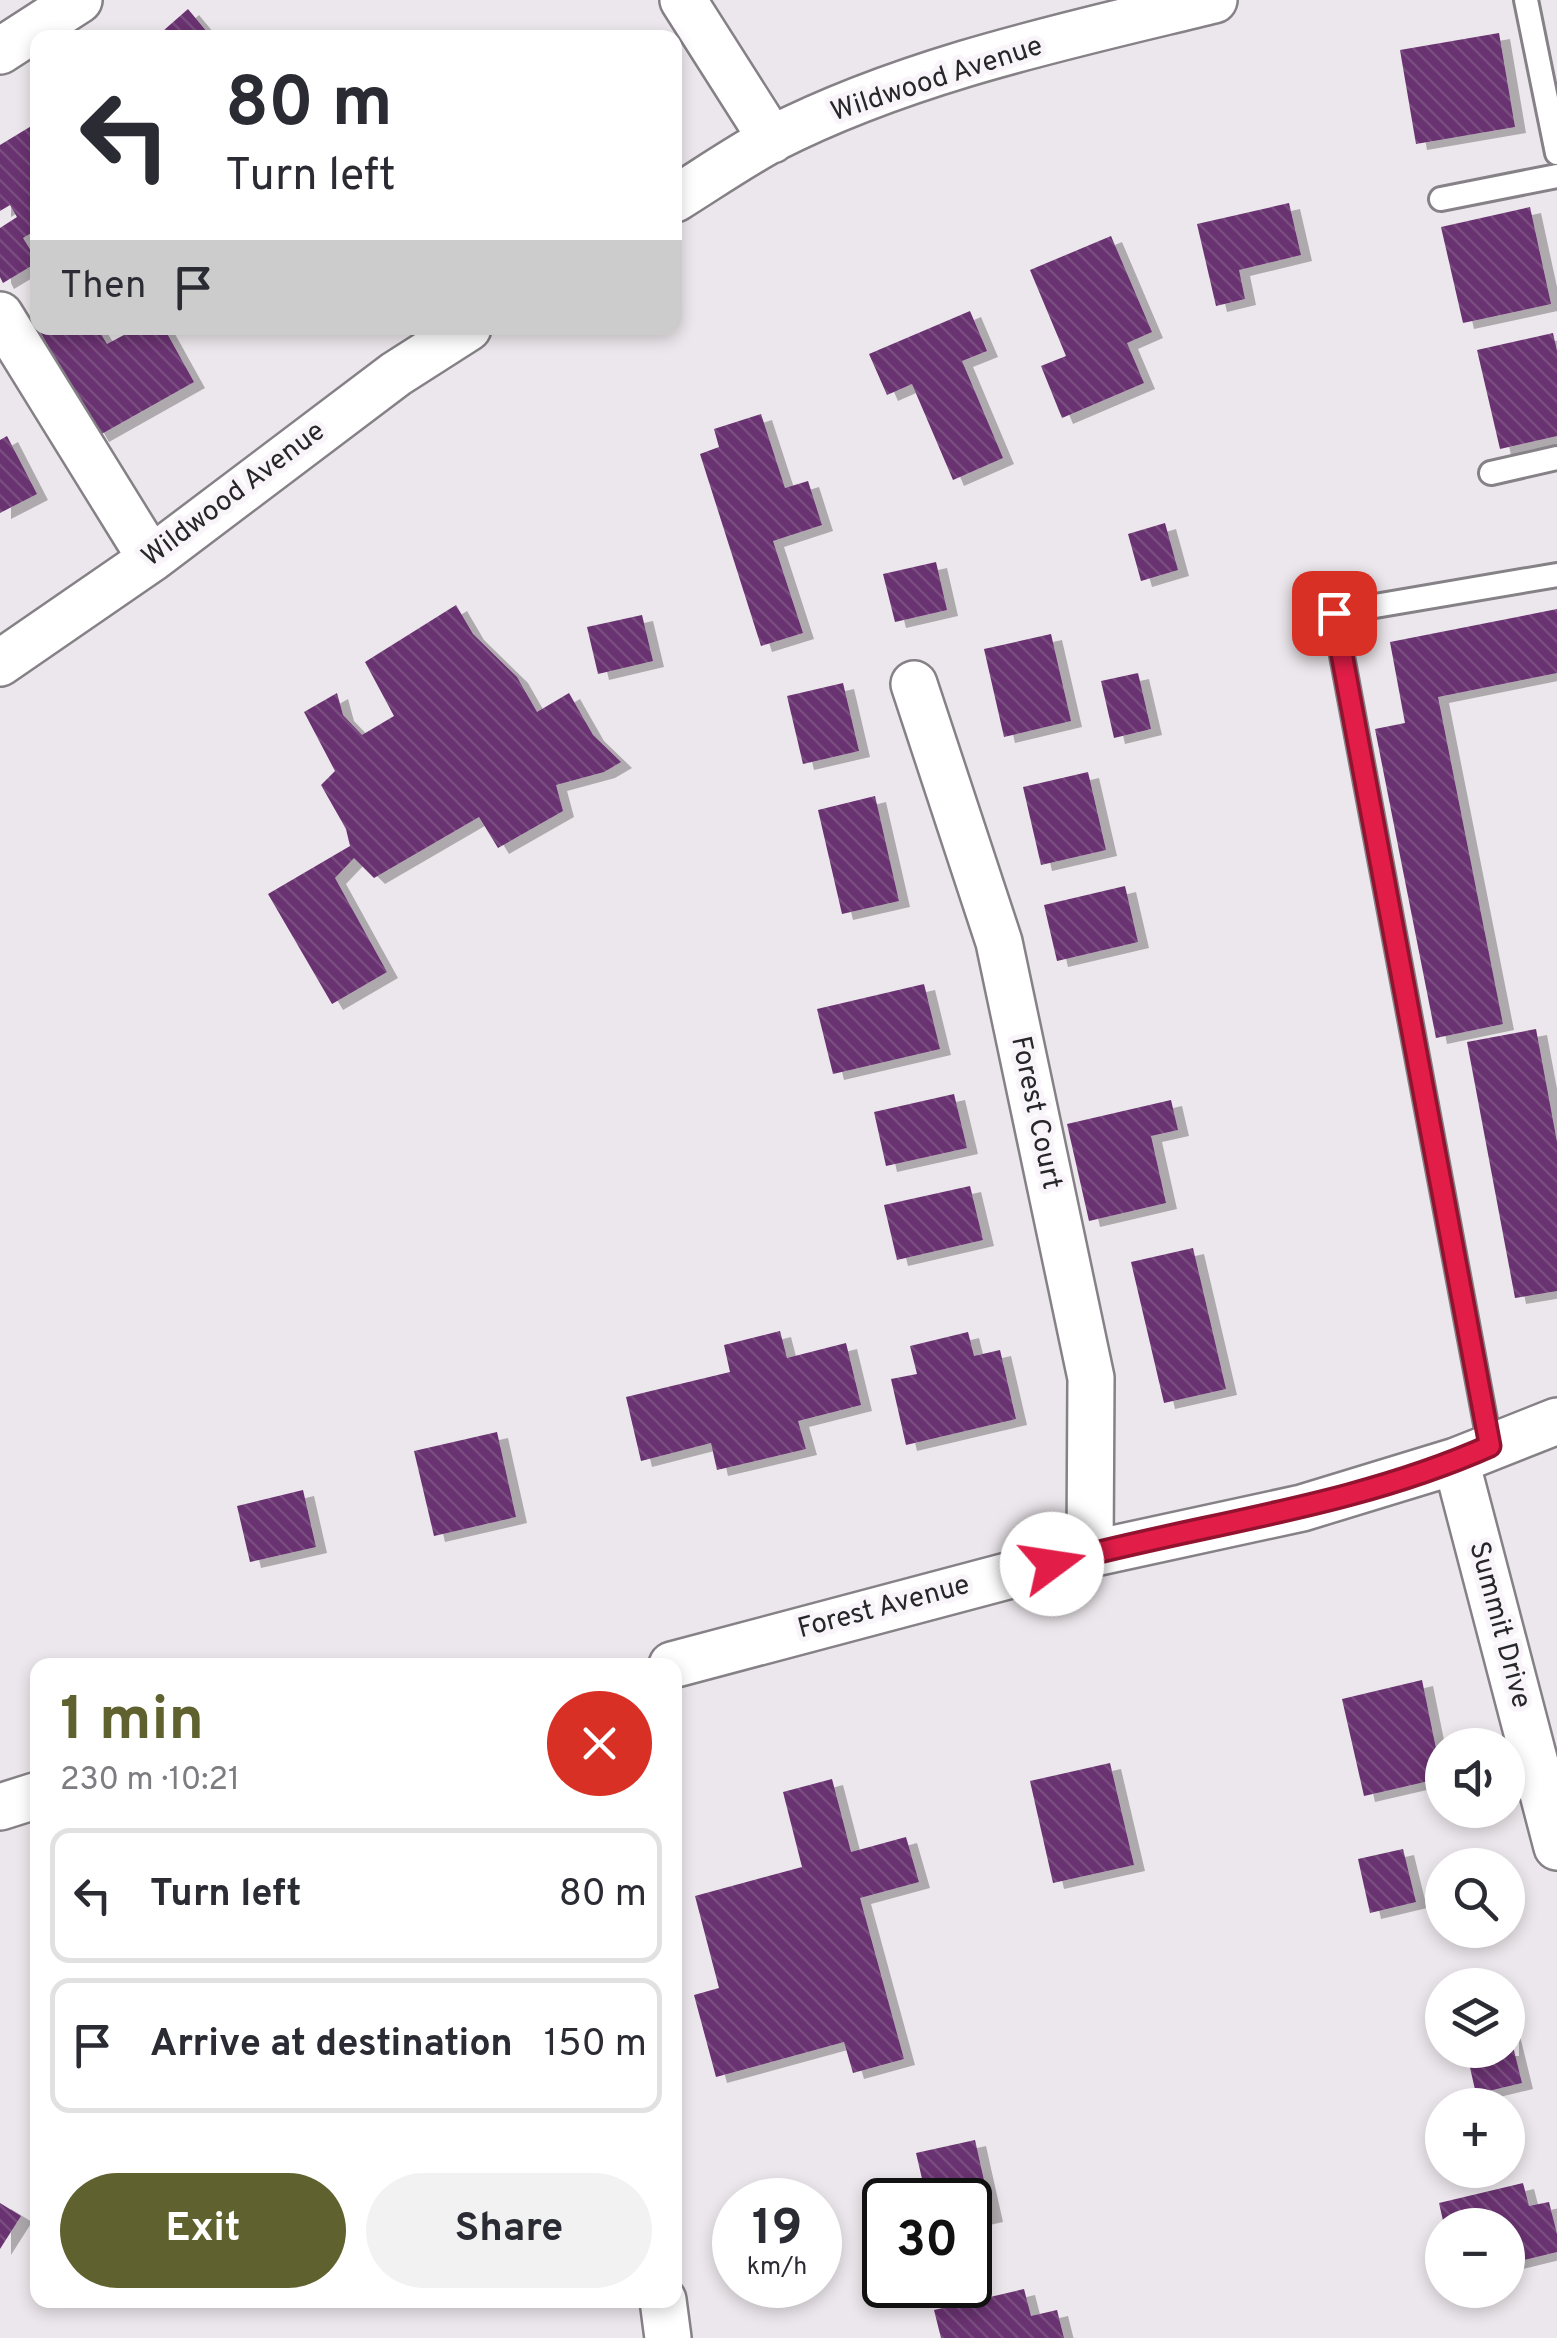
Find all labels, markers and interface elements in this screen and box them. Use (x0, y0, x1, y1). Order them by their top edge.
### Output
street label: Wildwood Avenue (827, 29, 1047, 131)
text: 80 m (225, 62, 393, 151)
icon: left (60, 70, 190, 200)
text: Turn left (225, 149, 396, 206)
icon: arrive (166, 260, 221, 315)
text: Then (60, 263, 146, 312)
street label: Wildwood Avenue (135, 414, 333, 576)
pin (1292, 571, 1377, 656)
icon: arrive (1307, 586, 1362, 641)
street label: Forest Court (1001, 1033, 1069, 1193)
position arrow (1000, 1512, 1104, 1616)
street label: Summit Drive (1459, 1538, 1539, 1712)
street label: Forest Avenue (794, 1568, 974, 1648)
text: 1 min (60, 1685, 204, 1761)
button: close (547, 1691, 652, 1796)
map controls (1425, 1728, 1525, 2308)
button: sound (1425, 1728, 1525, 1828)
text: 230 m · 10:21 (60, 1761, 240, 1801)
button: search (1425, 1848, 1525, 1948)
icon: left (65, 1868, 120, 1923)
text: Turn left (150, 1871, 302, 1920)
text: 80 m (559, 1871, 647, 1920)
button: layers (1425, 1968, 1525, 2068)
icon: arrive (65, 2018, 120, 2073)
text: Arrive at destination (150, 2021, 513, 2070)
text: 150 m (544, 2021, 647, 2070)
button: + (1425, 2088, 1525, 2188)
button: Exit (60, 2173, 346, 2288)
button: Share (366, 2173, 652, 2288)
speed limit sign: 30 (862, 2178, 992, 2308)
text: 19 (752, 2199, 802, 2262)
button: − (1425, 2208, 1525, 2308)
text: km/h (747, 2252, 807, 2284)

